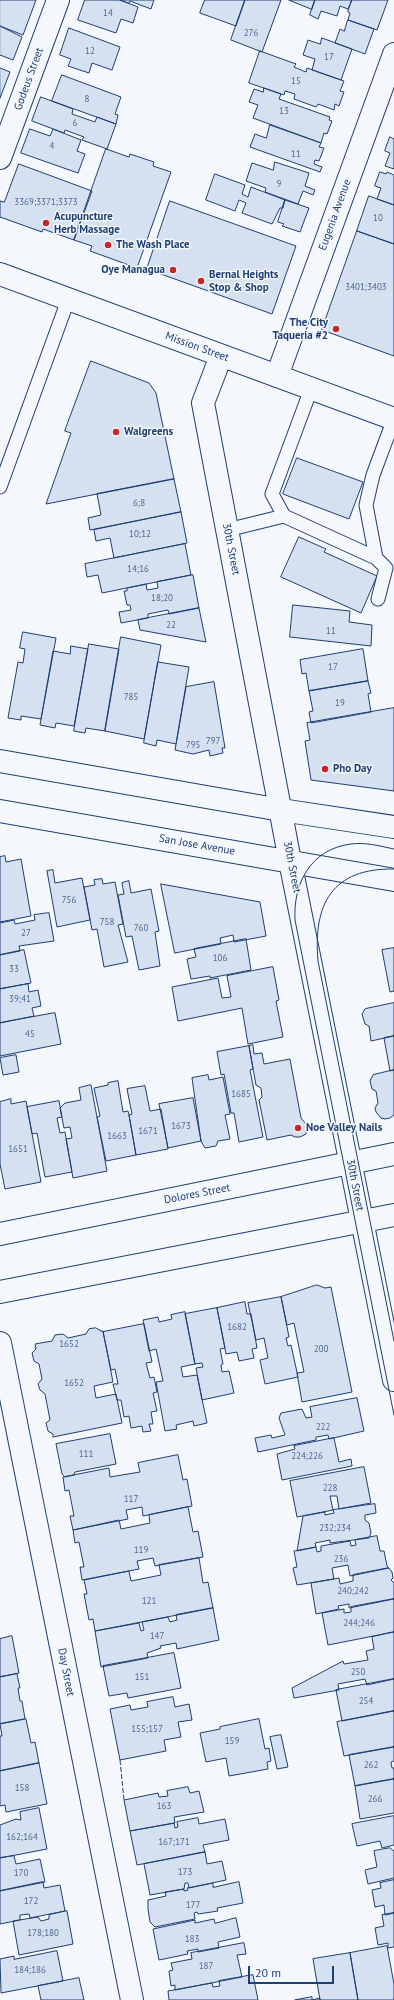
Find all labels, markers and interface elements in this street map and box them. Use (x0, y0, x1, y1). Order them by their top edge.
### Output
house number: 14 (103, 8, 113, 18)
house number: 276 (244, 28, 258, 38)
street label: Godeus Street (12, 46, 46, 112)
house number: 12 (85, 46, 95, 56)
house number: 17 (324, 52, 334, 62)
house number: 15 (291, 76, 301, 86)
house number: 8 (85, 94, 89, 104)
house number: 13 (279, 106, 289, 116)
house number: 6 (73, 118, 77, 128)
house number: 4 (50, 141, 54, 151)
house number: 11 (291, 149, 301, 159)
street label: Eugenia Avenue (316, 177, 354, 253)
house number: 9 (277, 179, 281, 189)
house number: 3369;3371;3373 (14, 197, 78, 207)
place label: Acupuncture Herb Massage (54, 210, 120, 236)
house number: 10 (373, 213, 383, 223)
marker: Acupuncture Herb Massage (41, 218, 51, 228)
place label: The Wash Place (116, 238, 190, 252)
marker: The Wash Place (103, 240, 113, 250)
place label: Oye Managua (101, 263, 165, 277)
marker: Oye Managua (168, 265, 178, 275)
place label: Bernal Heights Stop & Shop (209, 268, 278, 294)
marker: Bernal Heights Stop & Shop (196, 276, 206, 286)
house number: 3401;3403 (345, 282, 387, 292)
place label: The City Taqueria #2 (273, 316, 328, 342)
marker: The City Taqueria #2 (331, 324, 341, 334)
street label: Mission Street (163, 329, 231, 365)
place label: Walgreens (124, 425, 173, 439)
marker: Walgreens (111, 427, 121, 437)
house number: 6;8 (133, 498, 145, 508)
street label: 30th Street (219, 522, 243, 576)
house number: 10;12 (129, 529, 151, 539)
house number: 14;16 (127, 564, 149, 574)
house number: 18;20 (151, 593, 173, 603)
house number: 22 (166, 620, 176, 630)
house number: 11 (326, 626, 336, 636)
house number: 17 (328, 662, 338, 672)
house number: 785 (124, 692, 138, 702)
house number: 19 (335, 698, 345, 708)
house number: 797 (206, 736, 220, 746)
house number: 795 (186, 740, 200, 750)
place label: Pho Day (333, 762, 372, 776)
marker: Pho Day (320, 764, 330, 774)
street label: San Jose Avenue (158, 832, 236, 858)
street label: 30th Street (280, 840, 304, 894)
house number: 756 (62, 895, 76, 905)
house number: 758 (100, 917, 114, 927)
house number: 760 (134, 923, 148, 933)
house number: 27 (21, 928, 31, 938)
house number: 106 (213, 953, 227, 963)
house number: 33 (9, 964, 19, 974)
house number: 39;41 (9, 994, 31, 1004)
house number: 45 (25, 1029, 35, 1039)
house number: 1685 (231, 1089, 251, 1099)
house number: 1673 (171, 1121, 191, 1131)
place label: Noe Valley Nails (306, 1121, 382, 1135)
marker: Noe Valley Nails (293, 1123, 303, 1133)
house number: 1671 (138, 1126, 158, 1136)
house number: 1663 (107, 1131, 127, 1141)
house number: 1651 (8, 1144, 28, 1154)
street label: 30th Street (343, 1158, 367, 1212)
street label: Dolores Street (163, 1181, 231, 1207)
house number: 1682 (227, 1322, 247, 1332)
house number: 1652 (59, 1339, 79, 1349)
house number: 200 (314, 1344, 328, 1354)
house number: 1652 (64, 1378, 84, 1388)
house number: 222 (316, 1422, 330, 1432)
house number: 111 (79, 1449, 93, 1459)
house number: 224;226 (291, 1451, 323, 1461)
house number: 228 (323, 1483, 337, 1493)
house number: 117 (124, 1494, 138, 1504)
house number: 232;234 (319, 1523, 351, 1533)
house number: 119 (134, 1545, 148, 1555)
house number: 236 (334, 1554, 348, 1564)
house number: 240;242 (337, 1586, 369, 1596)
house number: 121 (142, 1596, 156, 1606)
house number: 244;246 (343, 1618, 375, 1628)
house number: 147 (150, 1631, 164, 1641)
street label: Day Street (55, 1647, 77, 1697)
house number: 250 (351, 1667, 365, 1677)
house number: 151 (135, 1672, 149, 1682)
house number: 254 (359, 1696, 373, 1706)
house number: 155;157 (131, 1724, 163, 1734)
house number: 159 (225, 1736, 239, 1746)
house number: 262 (364, 1760, 378, 1770)
house number: 158 (15, 1783, 29, 1793)
house number: 266 (368, 1794, 382, 1804)
house number: 163 (157, 1801, 171, 1811)
house number: 162;164 (6, 1832, 38, 1842)
house number: 167;171 (158, 1837, 190, 1847)
house number: 173 (178, 1867, 192, 1877)
house number: 170 (14, 1868, 28, 1878)
house number: 172 (24, 1896, 38, 1906)
house number: 177 (186, 1900, 200, 1910)
house number: 178;180 (27, 1928, 59, 1938)
house number: 183 (185, 1934, 199, 1944)
scale bar (250, 1958, 336, 1984)
house number: 187 (199, 1961, 213, 1971)
house number: 184;186 (14, 1965, 46, 1975)
text: 20 m (255, 1965, 281, 1980)

